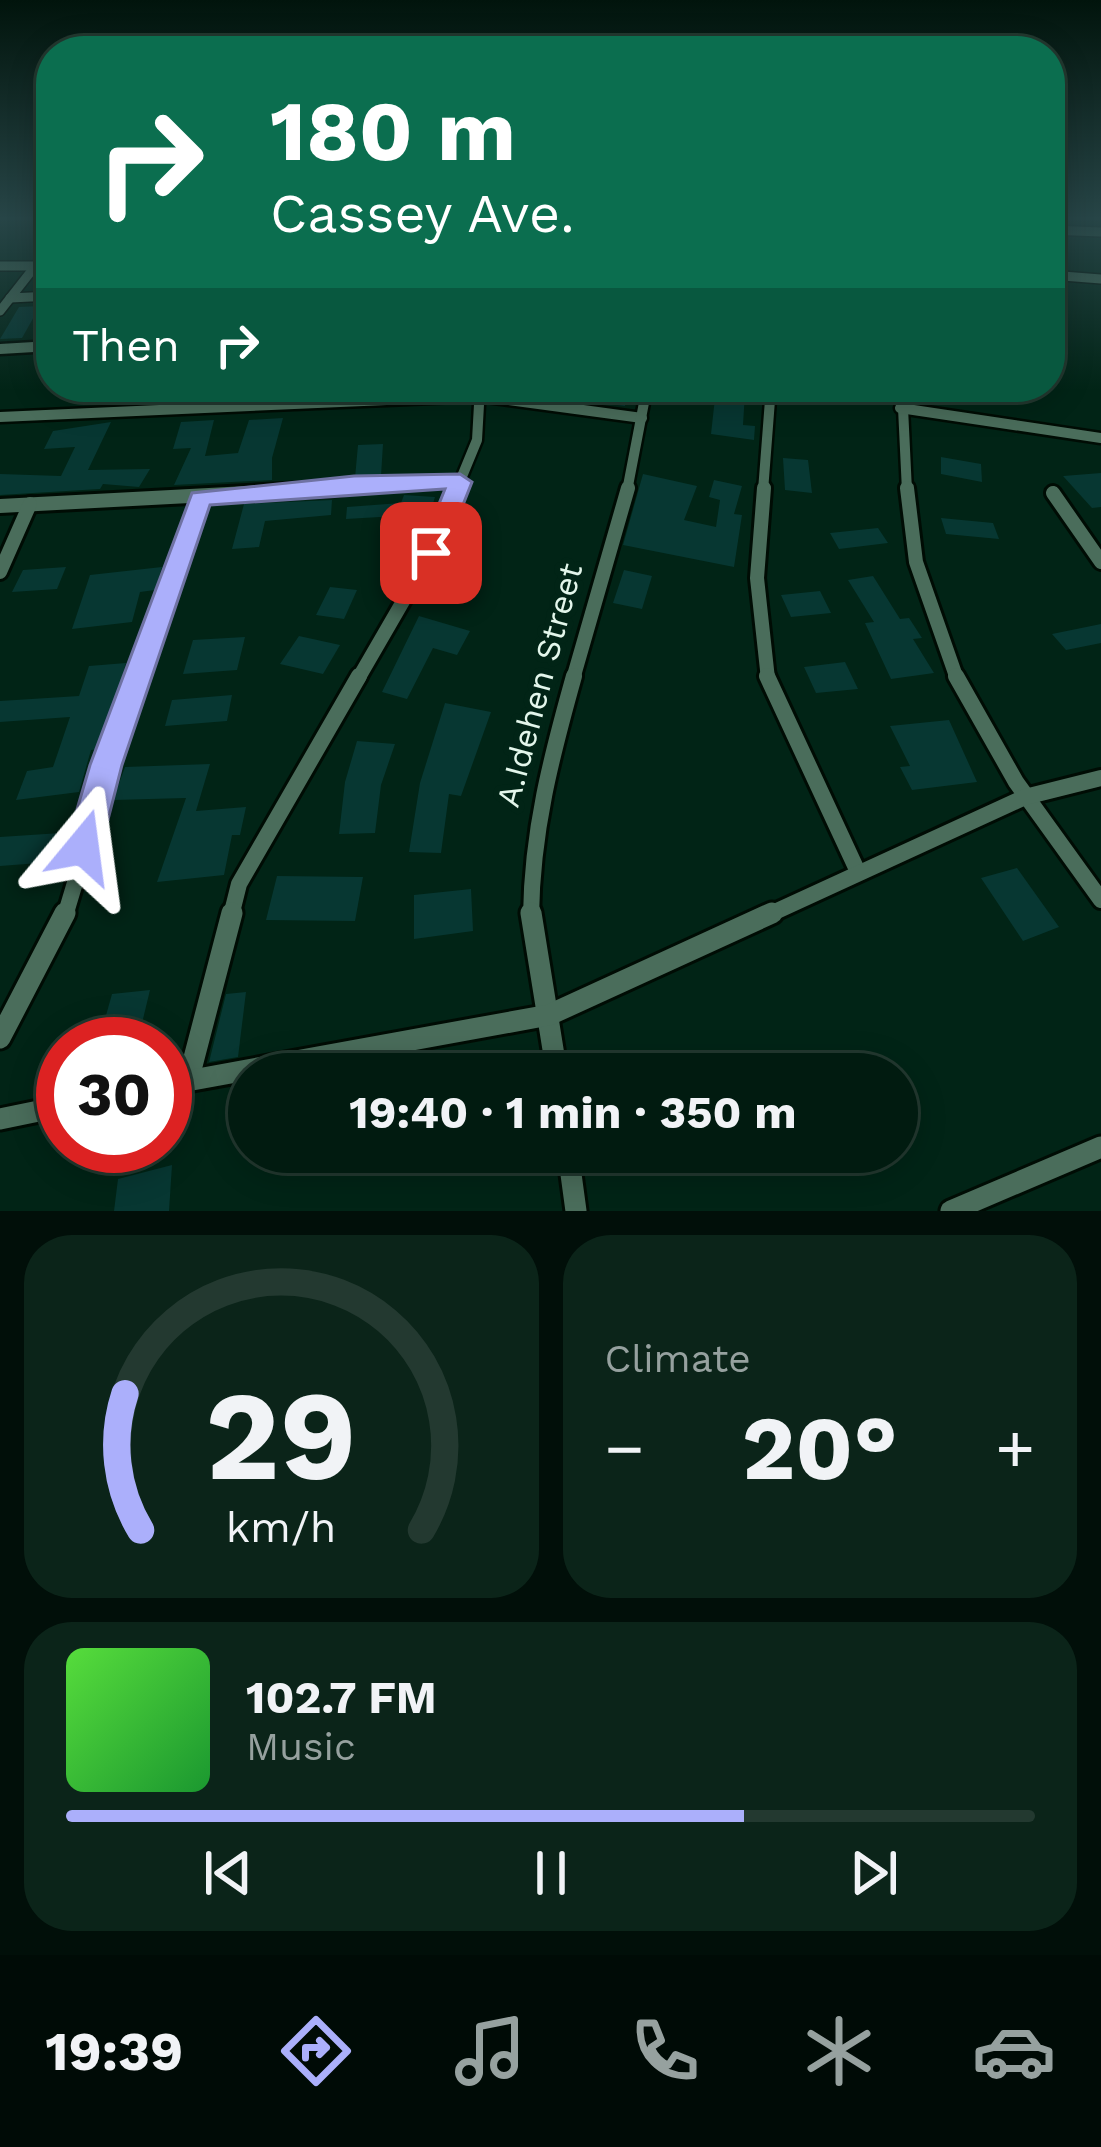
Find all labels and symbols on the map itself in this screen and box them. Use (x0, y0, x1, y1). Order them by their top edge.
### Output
pin (380, 502, 482, 604)
street label: A.Idehen Street (488, 559, 590, 811)
position arrow (20, 784, 146, 910)
speed limit sign: 30 (36, 1017, 192, 1173)

